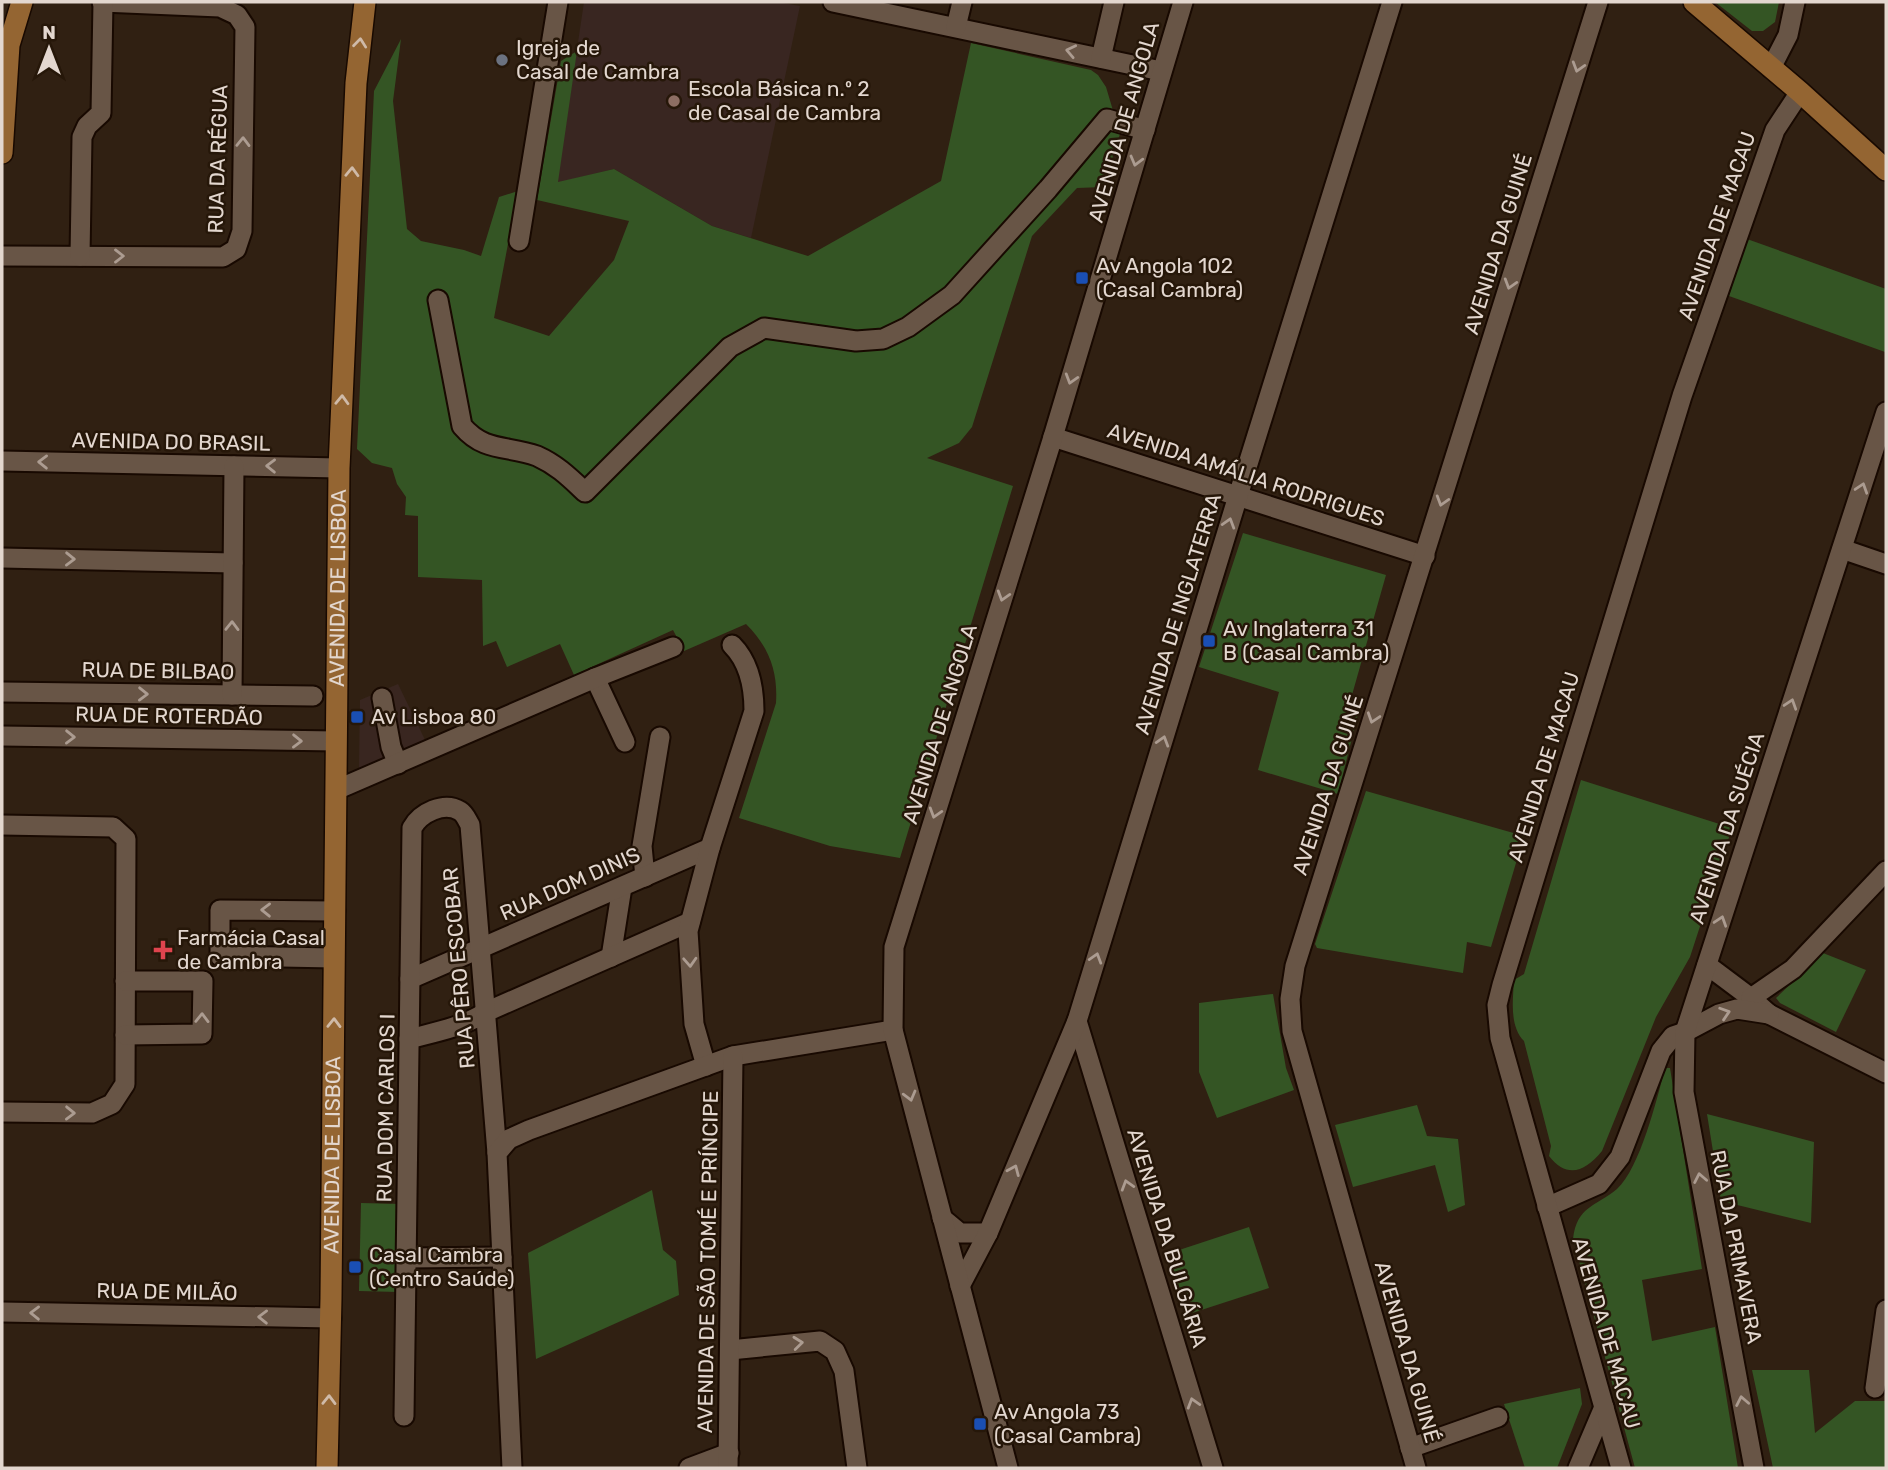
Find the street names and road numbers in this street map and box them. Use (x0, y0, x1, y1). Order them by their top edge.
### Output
street label: AVENIDA DE ANGOLA (1083, 19, 1164, 225)
street label: RUA DA RÉGUA (202, 84, 233, 234)
street label: AVENIDA DE MACAU (1672, 128, 1761, 323)
street label: AVENIDA DA GUINÉ (1458, 150, 1537, 337)
street label: AVENIDA AMÁLIA RODRIGUES (1104, 418, 1388, 531)
street label: AVENIDA DO BRASIL (71, 427, 271, 456)
street label: AVENIDA DE LISBOA (324, 489, 351, 687)
street label: AVENIDA DE INGLATERRA (1129, 490, 1226, 737)
street label: AVENIDA DE ANGOLA (897, 621, 982, 827)
street label: RUA DE BILBAO (81, 657, 235, 684)
street label: AVENIDA DE MACAU (1503, 669, 1584, 865)
street label: AVENIDA DA GUINÉ (1287, 692, 1368, 878)
street label: RUA DE ROTERDÃO (75, 701, 263, 730)
street label: AVENIDA DA SUÉCIA (1684, 729, 1769, 927)
street label: RUA DOM DINIS (496, 841, 644, 926)
street label: RUA PÊRO ESCOBAR (437, 866, 480, 1070)
street label: RUA DOM CARLOS I (371, 1013, 400, 1203)
street label: AVENIDA DE LISBOA (318, 1056, 345, 1254)
street label: AVENIDA DE SÃO TOMÉ E PRÍNCIPE (692, 1091, 723, 1433)
street label: AVENIDA DA BULGÁRIA (1122, 1125, 1213, 1350)
street label: RUA DA PRIMAVERA (1705, 1148, 1768, 1346)
street label: AVENIDA DE MACAU (1567, 1234, 1646, 1431)
street label: AVENIDA DA GUINÉ (1370, 1258, 1445, 1446)
street label: RUA DE MILÃO (96, 1278, 238, 1305)

